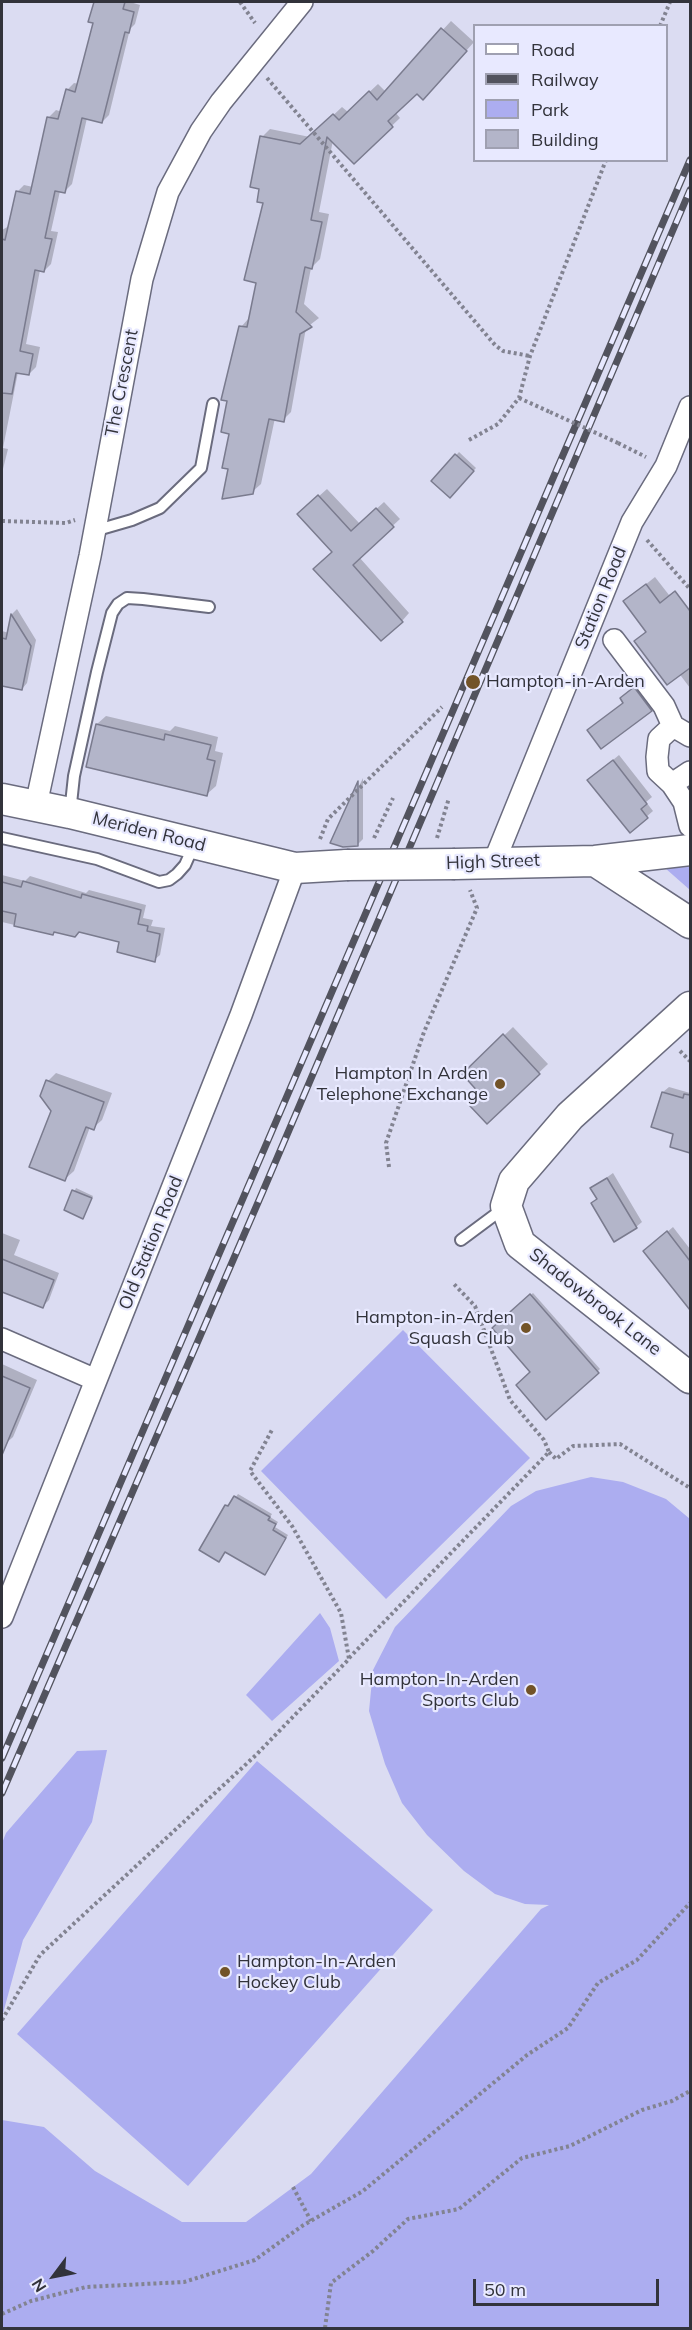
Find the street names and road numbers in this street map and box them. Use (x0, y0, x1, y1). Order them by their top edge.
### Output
street label: The Crescent (101, 328, 143, 438)
street label: Station Road (571, 544, 631, 652)
street label: Meriden Road (90, 807, 208, 857)
street label: High Street (446, 850, 540, 874)
street label: Old Station Road (114, 1173, 188, 1313)
street label: Shadowbrook Lane (525, 1244, 665, 1360)

